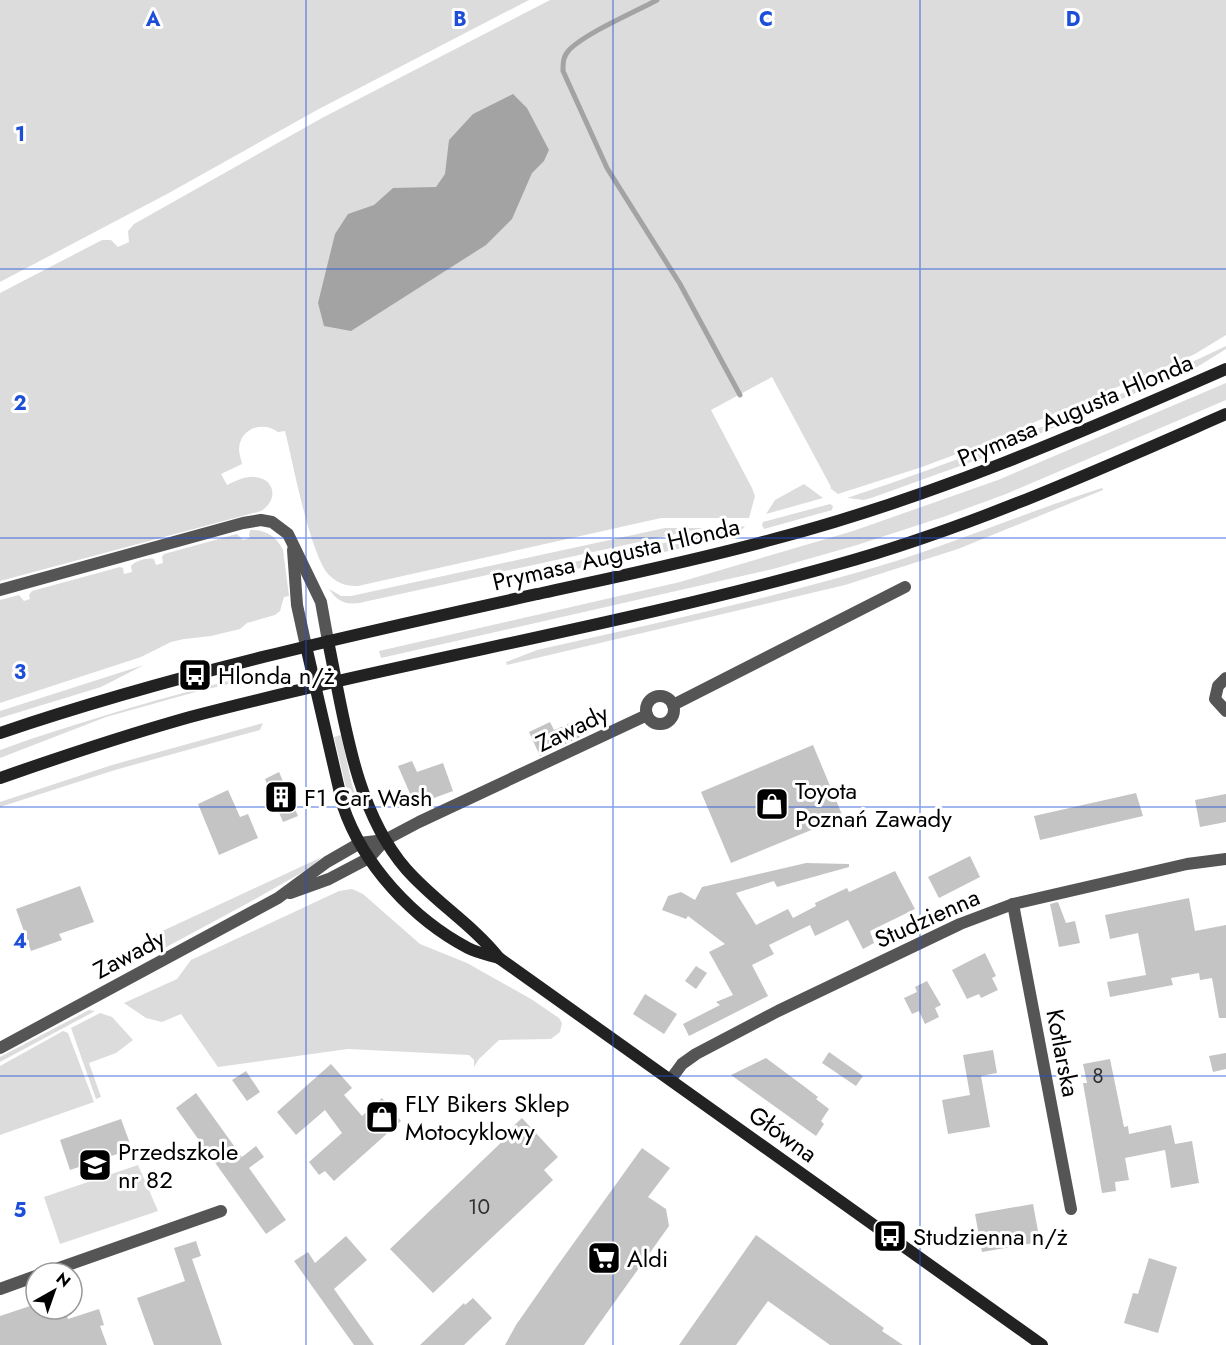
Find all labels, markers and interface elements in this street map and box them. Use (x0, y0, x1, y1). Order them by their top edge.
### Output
text: A (145, 5, 161, 34)
text: B (453, 5, 467, 34)
text: C (759, 5, 773, 34)
text: D (1066, 5, 1080, 34)
text: 1 (15, 120, 25, 149)
street label: Prymasa Augusta Hlonda (952, 344, 1198, 476)
text: 2 (13, 389, 27, 418)
street label: Prymasa Augusta Hlonda (489, 509, 743, 599)
bus stop icon: Hlonda n/ż (177, 657, 213, 693)
text: 3 (14, 658, 26, 687)
place label: Hlonda n/ż (218, 658, 335, 693)
street label: Zawady (530, 695, 614, 761)
place label: Toyota Poznań Zawady (795, 773, 952, 836)
building icon: F1 Car Wash (263, 779, 299, 815)
place label: F1 Car Wash (304, 780, 433, 815)
shop icon: Toyota Poznań Zawady (754, 786, 790, 822)
street label: Studzienna (869, 879, 985, 957)
street label: Zawady (87, 920, 171, 987)
text: 4 (13, 927, 27, 956)
street label: Kotlarska (1037, 1006, 1089, 1100)
house number: 8 (1092, 1061, 1104, 1091)
place label: FLY Bikers Sklep Motocyklowy (405, 1086, 569, 1149)
street label: Główna (741, 1097, 825, 1171)
shop icon: FLY Bikers Sklep Motocyklowy (364, 1099, 400, 1135)
place label: Przedszkole nr 82 (118, 1134, 238, 1197)
school or university icon: Przedszkole nr 82 (77, 1147, 113, 1183)
house number: 10 (468, 1192, 490, 1222)
text: 5 (14, 1196, 27, 1225)
bus stop icon: Studzienna n/ż (872, 1218, 908, 1254)
place label: Studzienna n/ż (913, 1219, 1068, 1254)
supermarket icon: Aldi (586, 1240, 622, 1276)
place label: Aldi (627, 1241, 668, 1276)
north arrow (24, 1261, 84, 1321)
text: N (51, 1267, 76, 1293)

